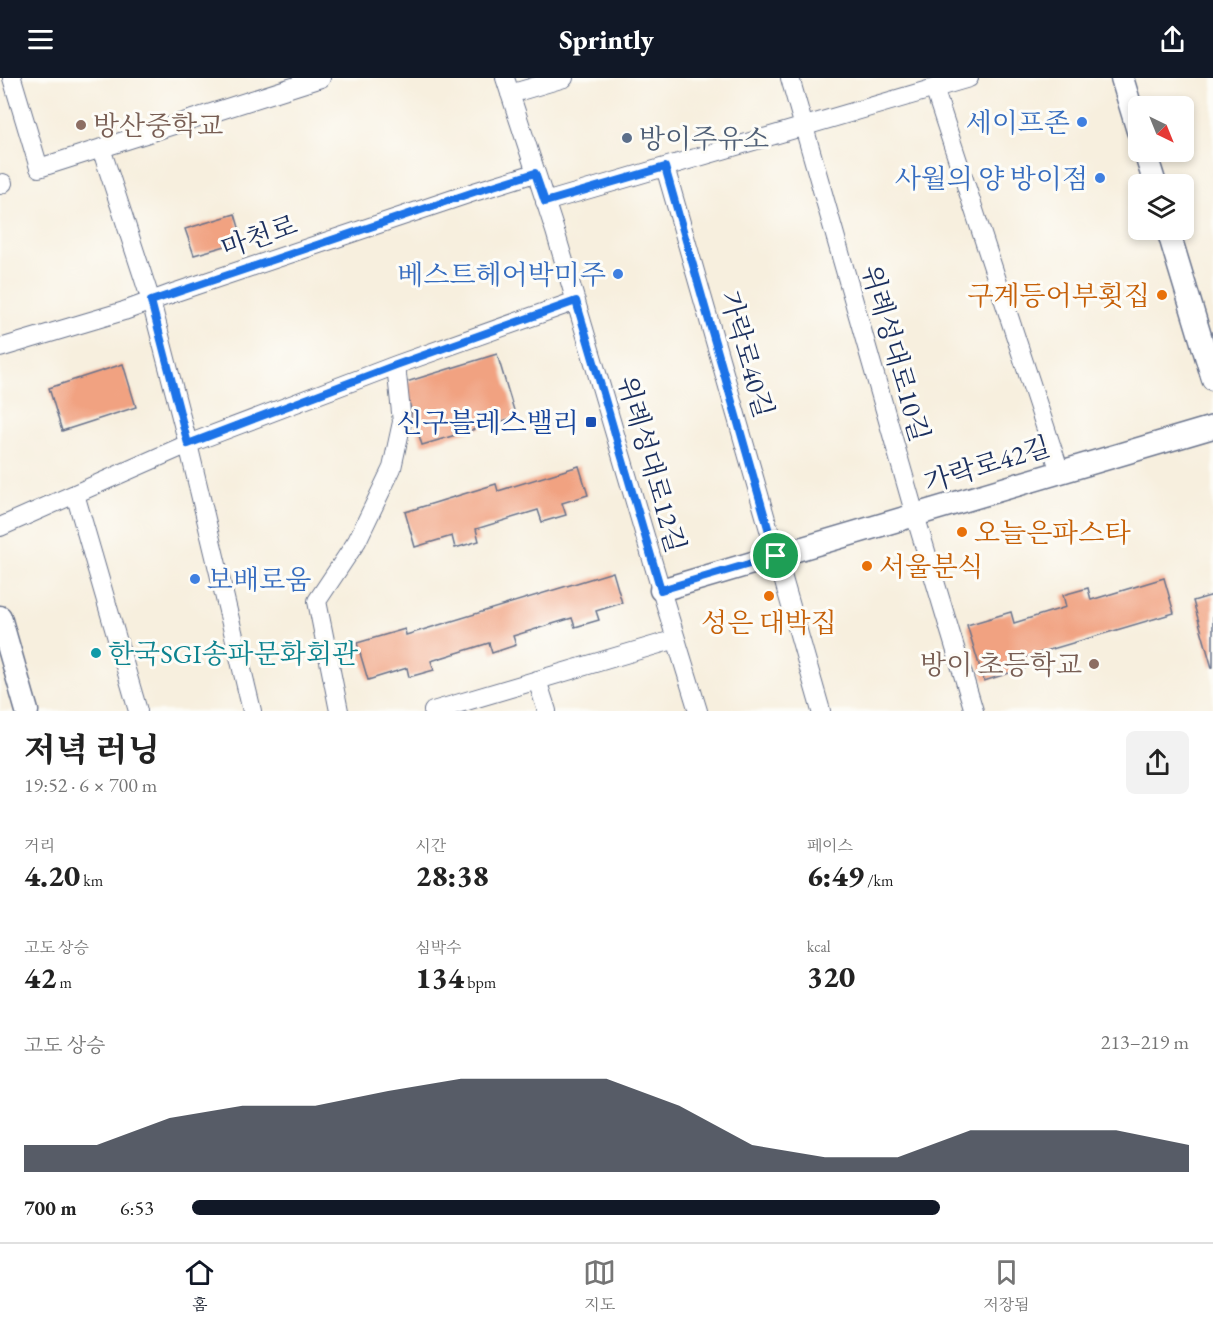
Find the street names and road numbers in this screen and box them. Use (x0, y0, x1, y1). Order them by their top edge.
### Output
street label: 마천로 (216, 207, 302, 265)
street label: 위례성대로10길 (854, 260, 938, 446)
street label: 가락로40길 (712, 287, 782, 421)
street label: 위례성대로12길 (610, 371, 694, 557)
street label: 가락로42길 (920, 428, 1054, 500)

